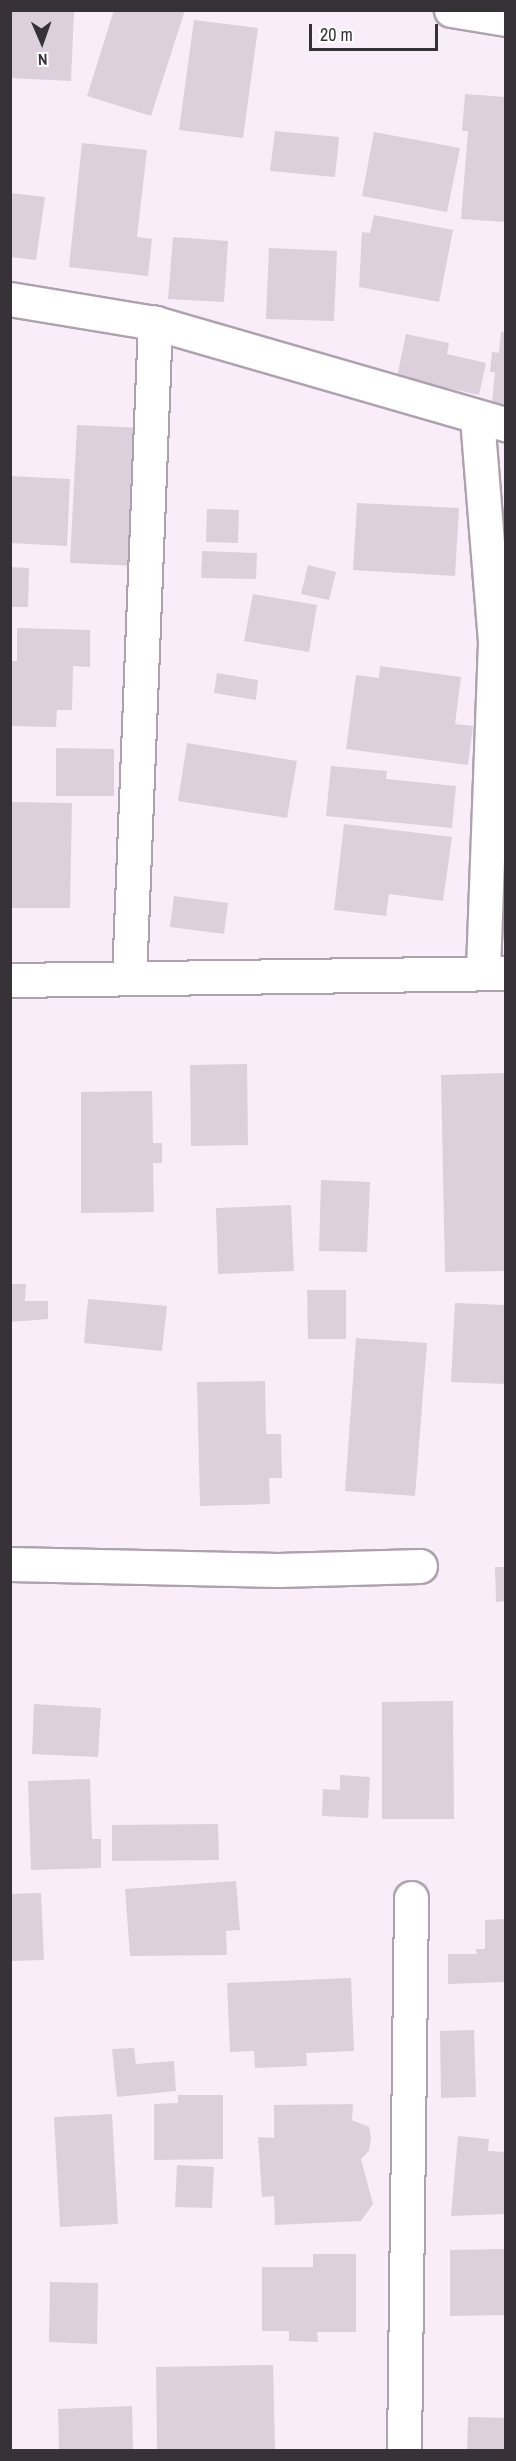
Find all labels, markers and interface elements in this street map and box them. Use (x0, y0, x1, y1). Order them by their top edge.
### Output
north arrow (12, 12, 72, 72)
scale bar (312, 12, 441, 50)
text: 20 m (320, 22, 353, 47)
text: N (38, 49, 48, 71)

